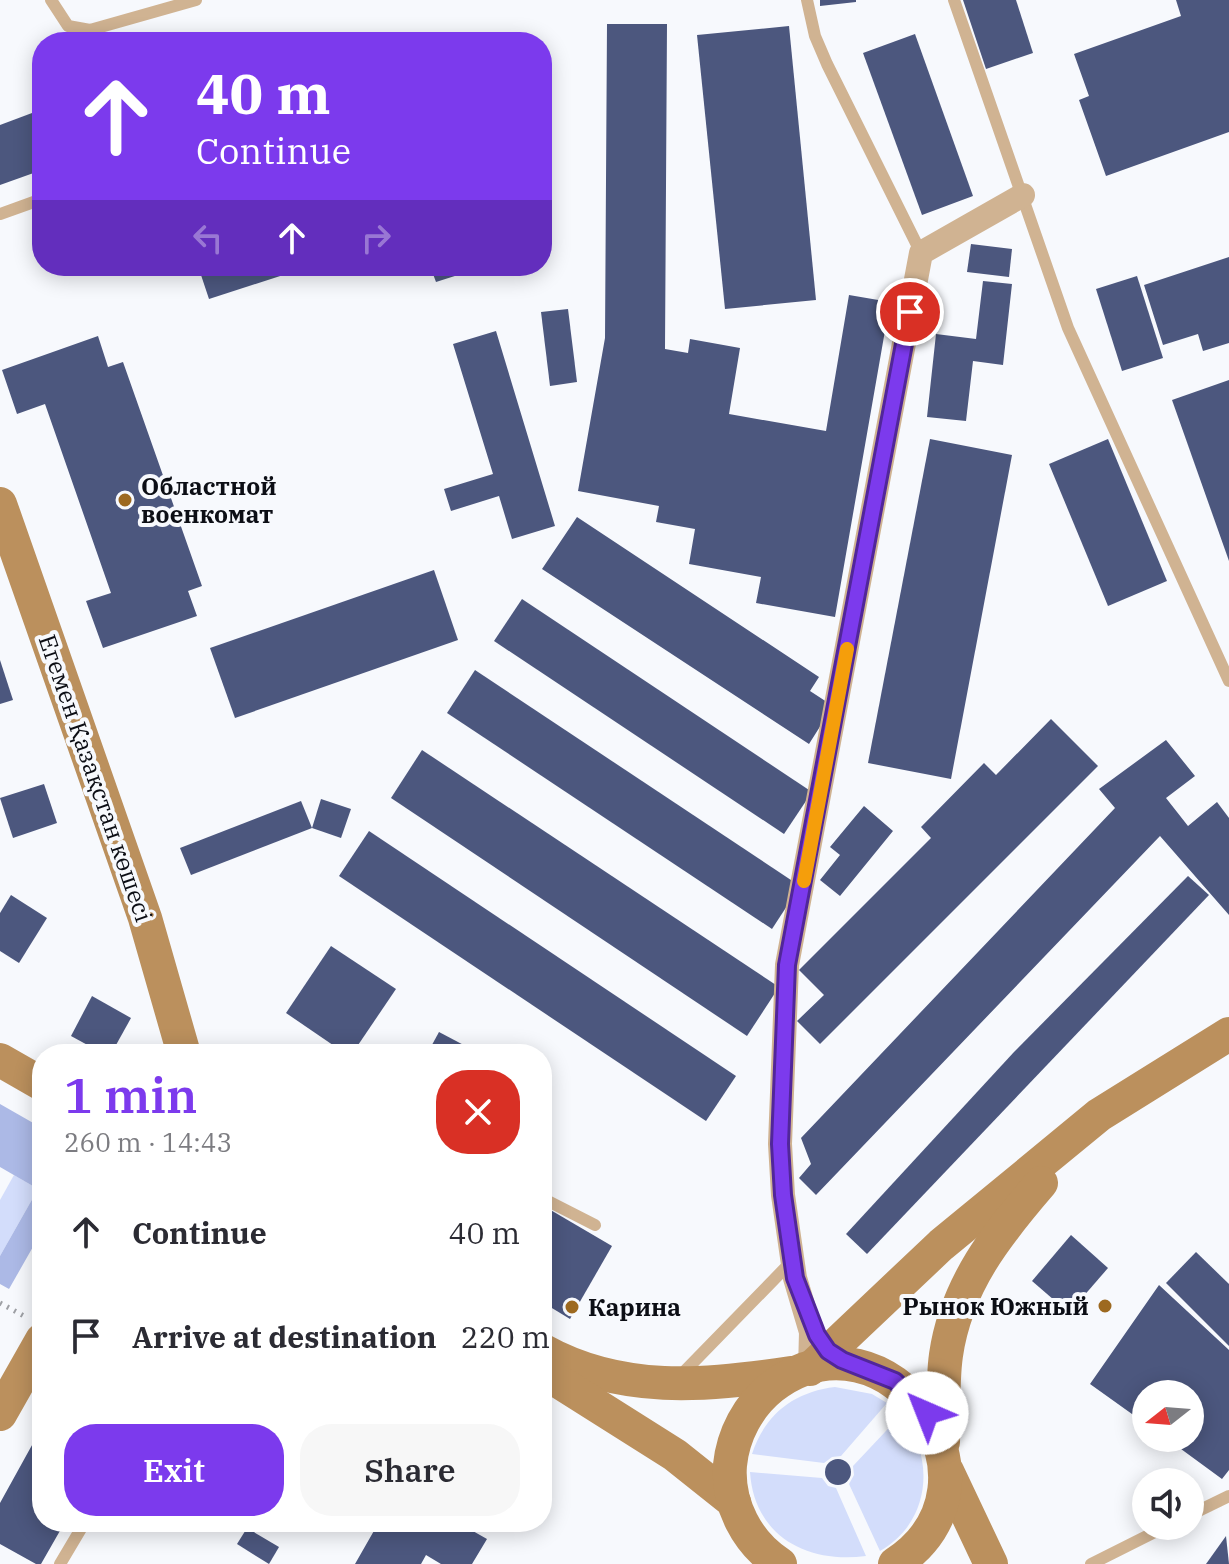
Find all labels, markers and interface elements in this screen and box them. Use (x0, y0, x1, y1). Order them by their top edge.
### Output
text: 40 m (196, 57, 331, 129)
icon: ahead (64, 64, 168, 168)
text: Continue (196, 127, 351, 174)
icon: left (186, 216, 230, 260)
icon: ahead (270, 216, 314, 260)
icon: right (354, 216, 398, 260)
pin (876, 278, 944, 346)
icon: arrive (888, 290, 932, 334)
place label: Областной военкомат (141, 470, 277, 530)
marker: Областной военкомат (116, 491, 134, 509)
street label: Егемен Қазақстан көшесі (32, 630, 160, 926)
text: 1 min (64, 1064, 197, 1126)
button: close (436, 1070, 520, 1154)
text: 260 m · 14:43 (64, 1125, 232, 1159)
icon: ahead (64, 1210, 108, 1254)
text: Continue (132, 1213, 267, 1252)
text: 40 m (448, 1213, 520, 1252)
place label: Рынок Южный (903, 1290, 1089, 1322)
place label: Карина (588, 1291, 681, 1323)
marker: Рынок Южный (1096, 1297, 1114, 1315)
marker: Карина (563, 1298, 581, 1316)
icon: arrive (64, 1314, 108, 1358)
text: Arrive at destination (132, 1317, 437, 1356)
text: 220 m (461, 1317, 550, 1356)
position arrow (885, 1371, 969, 1455)
north arrow (1132, 1380, 1204, 1452)
map controls (1132, 1380, 1204, 1540)
button: Exit (64, 1424, 284, 1516)
button: Share (300, 1424, 520, 1516)
button: sound (1132, 1468, 1204, 1540)

